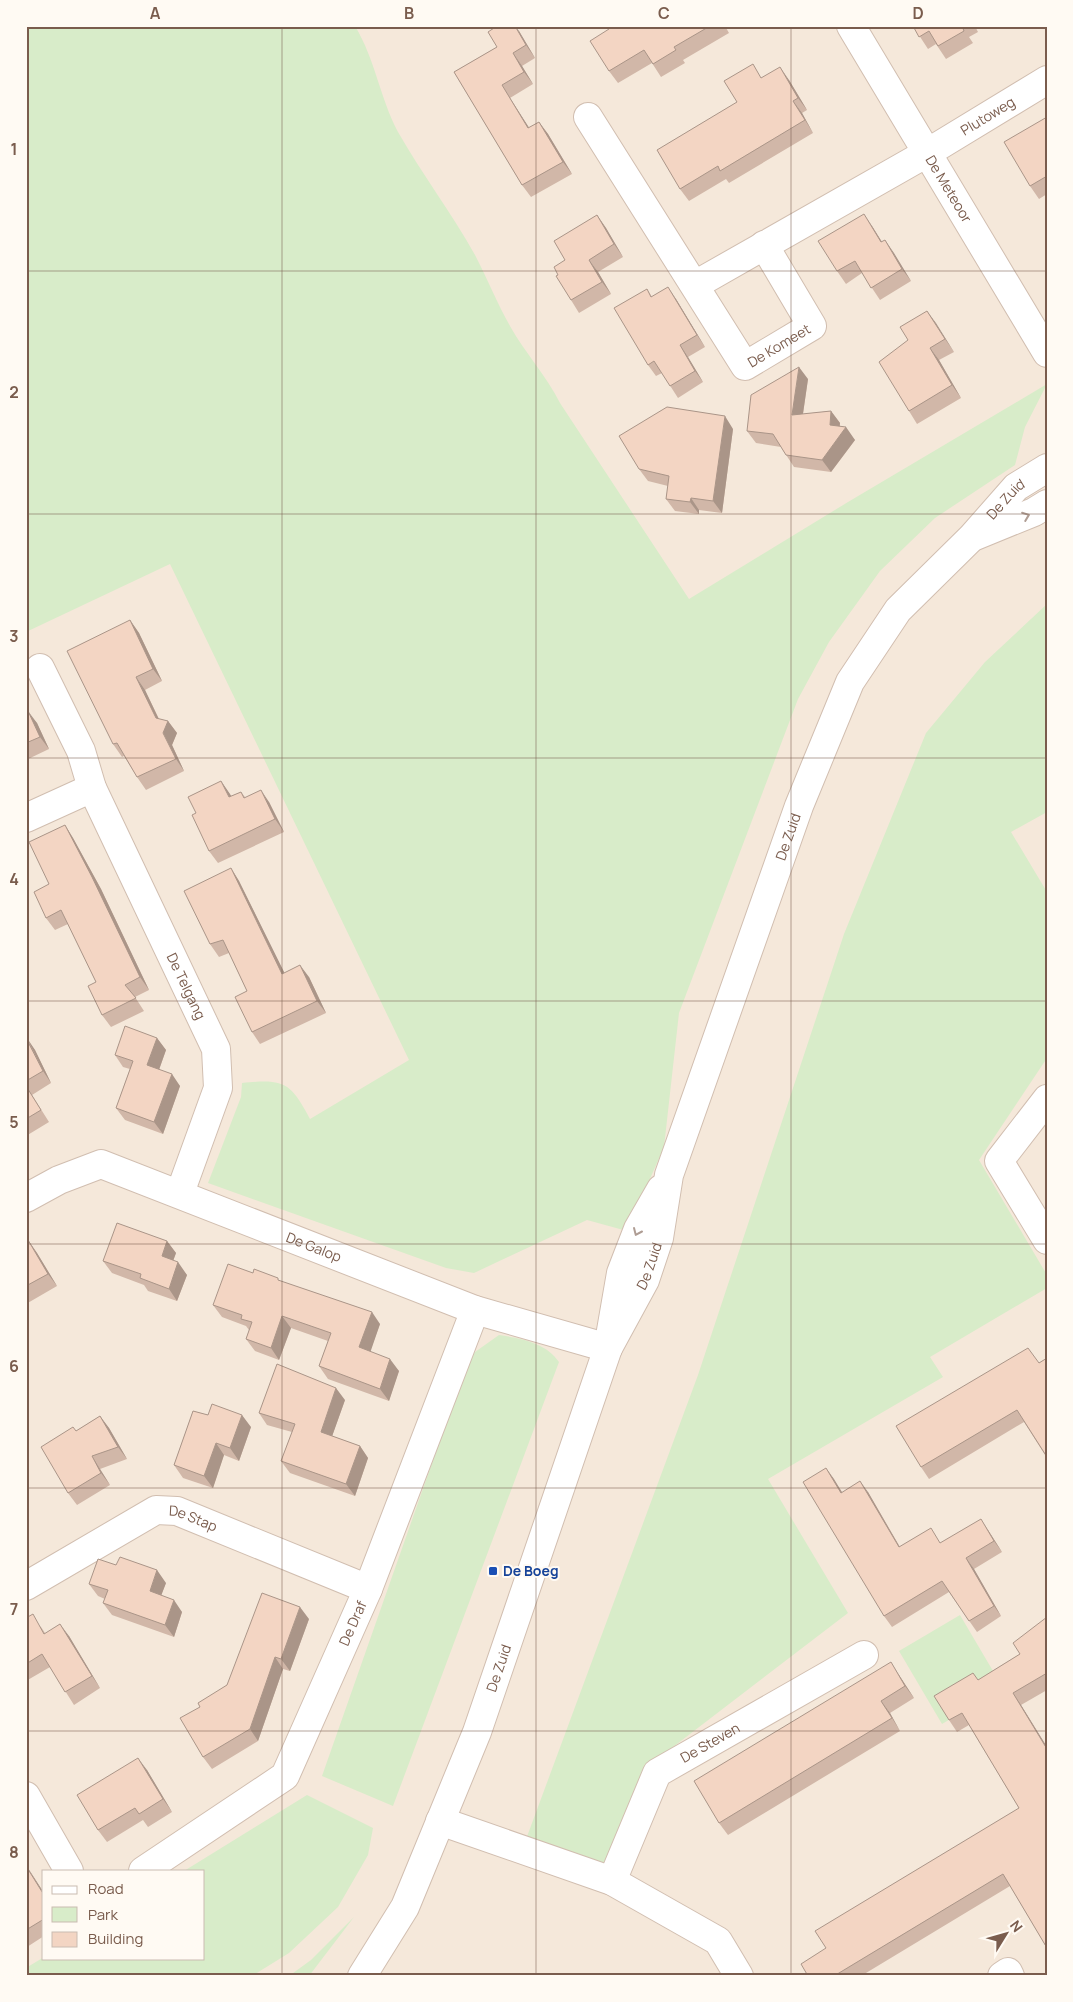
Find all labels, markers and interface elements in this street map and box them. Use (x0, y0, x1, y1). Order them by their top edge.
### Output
text: A (150, 2, 161, 24)
text: B (404, 2, 414, 24)
text: C (658, 2, 670, 24)
text: D (912, 2, 924, 24)
street label: Plutoweg (957, 92, 1018, 139)
text: 1 (10, 138, 18, 160)
street label: De Meteoor (922, 151, 977, 226)
street label: De Komeet (744, 319, 814, 371)
text: 2 (9, 381, 19, 403)
street label: De Zuid (982, 474, 1028, 523)
one-way arrow (1021, 511, 1030, 522)
text: 3 (9, 625, 19, 647)
street label: De Zuid (771, 810, 805, 863)
text: 4 (9, 868, 19, 890)
street label: De Telgang (163, 950, 211, 1023)
text: 5 (9, 1111, 19, 1133)
street label: De Galop (284, 1227, 344, 1266)
one-way arrow (633, 1227, 644, 1236)
street label: De Zuid (631, 1240, 666, 1293)
text: 6 (9, 1355, 19, 1377)
street label: De Stap (169, 1501, 220, 1535)
place label: De Boeg (503, 1561, 559, 1580)
marker: De Boeg (487, 1565, 499, 1577)
street label: De Draf (334, 1597, 371, 1649)
text: 7 (10, 1598, 18, 1620)
street label: De Zuid (481, 1642, 515, 1694)
street label: De Steven (677, 1718, 743, 1767)
text: 8 (9, 1841, 19, 1863)
legend (42, 1870, 205, 1960)
text: Road (88, 1878, 124, 1899)
text: Park (88, 1904, 118, 1925)
north arrow (980, 1910, 1030, 1960)
text: N (1006, 1916, 1027, 1936)
text: Building (88, 1928, 143, 1949)

